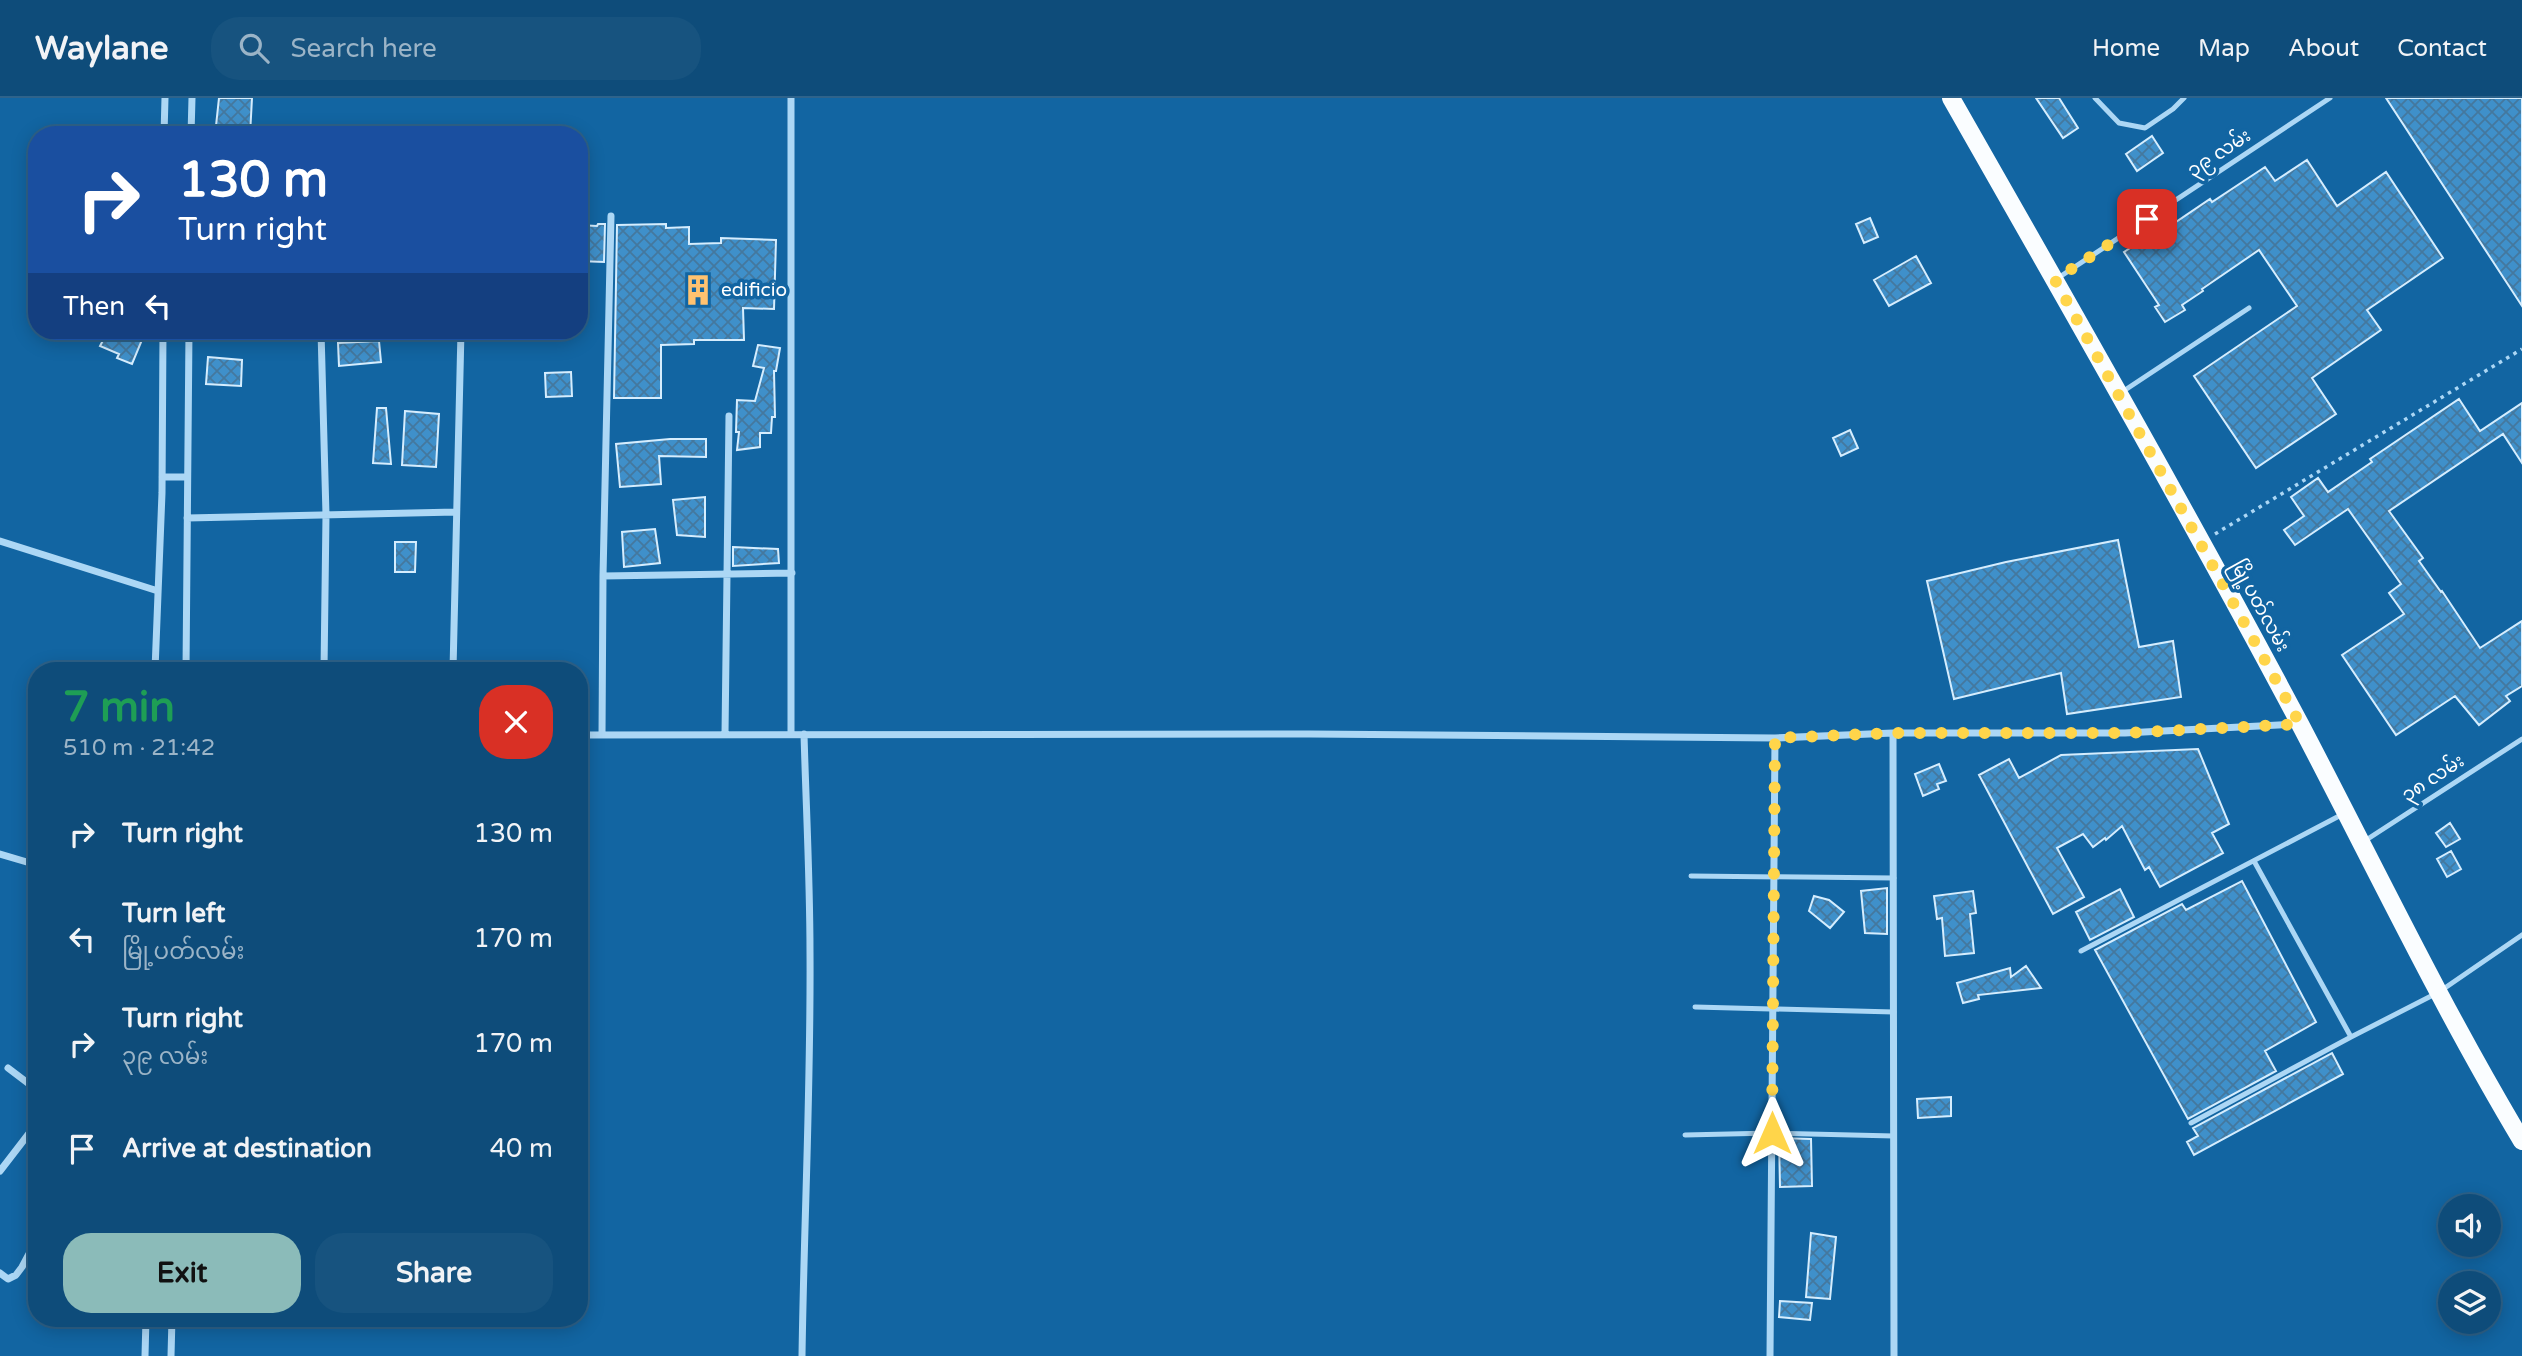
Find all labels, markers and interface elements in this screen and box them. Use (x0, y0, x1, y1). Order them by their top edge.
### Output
search box (211, 17, 701, 80)
text: Waylane (35, 29, 169, 68)
icon: search (235, 29, 273, 67)
text: Search here (291, 33, 437, 64)
text: Home (2092, 34, 2160, 63)
text: Map (2198, 34, 2250, 63)
text: About (2288, 34, 2359, 63)
text: Contact (2397, 34, 2487, 63)
street label: ၃၉ လမ်း (2181, 121, 2257, 185)
text: 130 m (178, 151, 328, 210)
icon: right (63, 154, 154, 245)
pin (2117, 189, 2177, 249)
icon: arrive (2128, 200, 2166, 238)
text: Turn right (178, 211, 327, 249)
building icon: edificio (681, 273, 715, 307)
place label: edificio (721, 279, 787, 301)
icon: left (139, 287, 177, 325)
text: Then (63, 291, 125, 322)
street label: မြို့ပတ်လမ်း (2222, 555, 2298, 657)
text: 7 min (63, 682, 175, 733)
button: close (479, 685, 553, 759)
text: 510 m · 21:42 (63, 734, 215, 762)
street label: ၃၈ လမ်း (2396, 746, 2470, 810)
icon: right (63, 815, 101, 853)
text: Turn right (122, 818, 243, 849)
text: 130 m (473, 818, 553, 849)
text: Turn left (122, 898, 225, 929)
icon: left (63, 920, 101, 958)
text: 170 m (473, 923, 553, 954)
text: မြို့ပတ်လမ်း (122, 938, 244, 966)
text: Turn right (122, 1003, 243, 1034)
icon: right (63, 1025, 101, 1063)
text: 170 m (473, 1028, 553, 1059)
text: ၃၉ လမ်း (122, 1043, 208, 1071)
position arrow (1735, 1096, 1809, 1170)
icon: arrive (63, 1130, 101, 1168)
text: Arrive at destination (122, 1133, 372, 1164)
text: 40 m (490, 1133, 553, 1164)
map controls (2438, 1194, 2501, 1334)
button: sound (2438, 1194, 2501, 1257)
button: Exit (63, 1233, 301, 1313)
button: Share (315, 1233, 553, 1313)
button: layers (2438, 1271, 2501, 1334)

